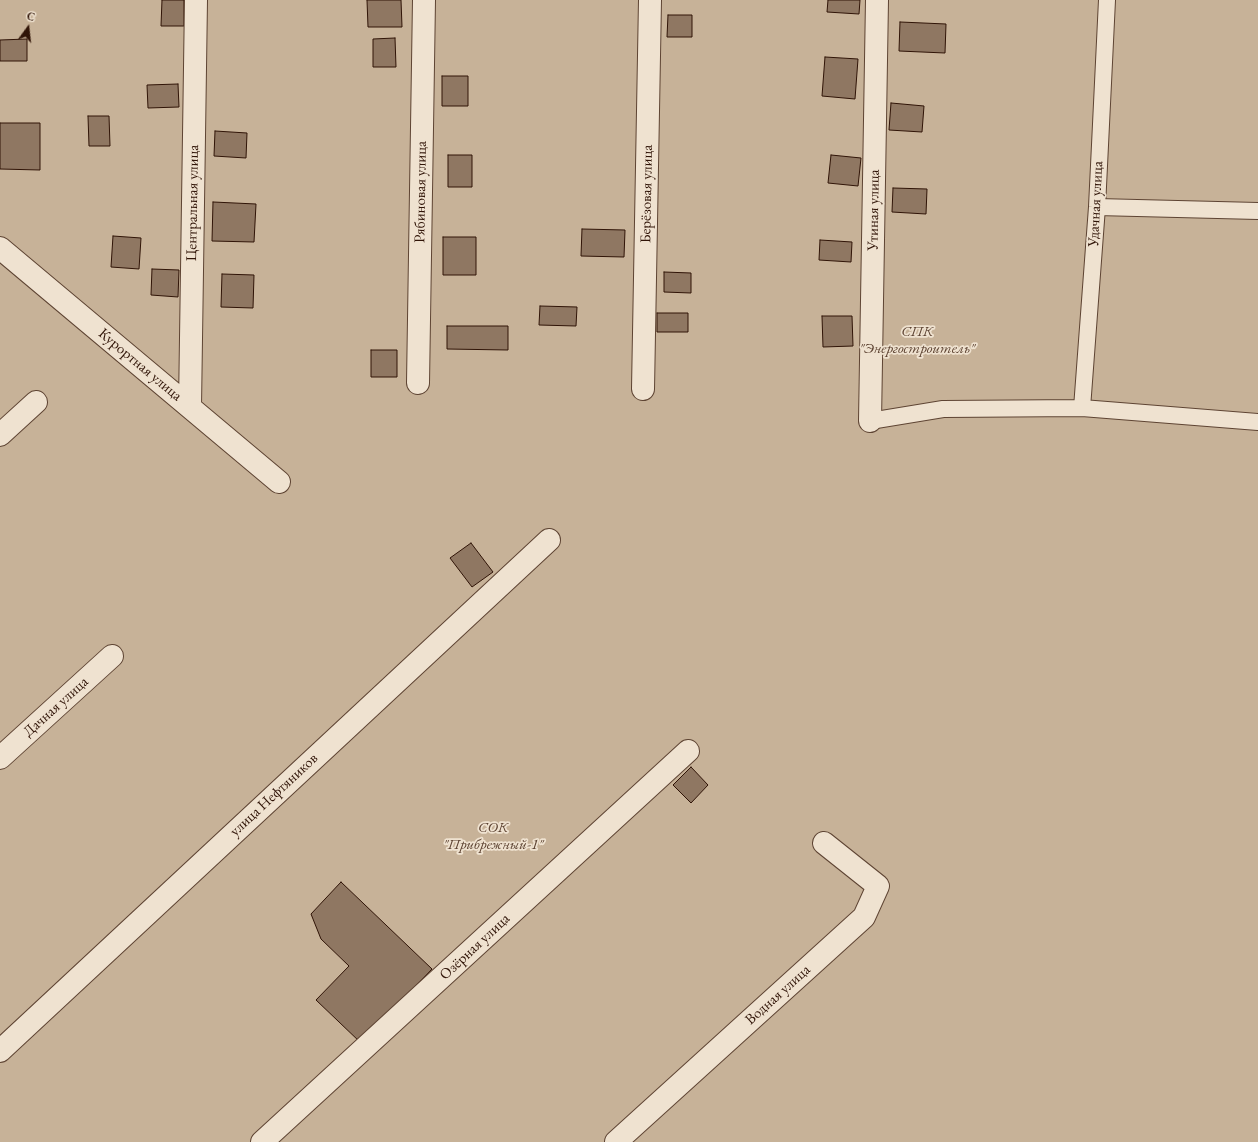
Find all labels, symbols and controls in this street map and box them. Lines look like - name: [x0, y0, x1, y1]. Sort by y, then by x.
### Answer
- north arrow: [8, 8, 48, 48]
- text: С: [26, 9, 37, 24]
- street label: Рябиновая улица: [411, 141, 431, 243]
- street label: Центральная улица: [183, 145, 203, 261]
- street label: Берёзовая улица: [637, 145, 657, 243]
- street label: Удачная улица: [1085, 161, 1107, 247]
- street label: Утиная улица: [864, 169, 884, 251]
- park label: СПК "Энергостроитель": [859, 323, 975, 358]
- street label: Курортная улица: [95, 325, 185, 405]
- street label: Дачная улица: [20, 673, 92, 741]
- street label: улица Нефтяников: [226, 750, 322, 840]
- park label: СОК "Прибрежный-1": [443, 819, 543, 854]
- street label: Озёрная улица: [436, 910, 514, 984]
- street label: Водная улица: [742, 961, 814, 1029]

